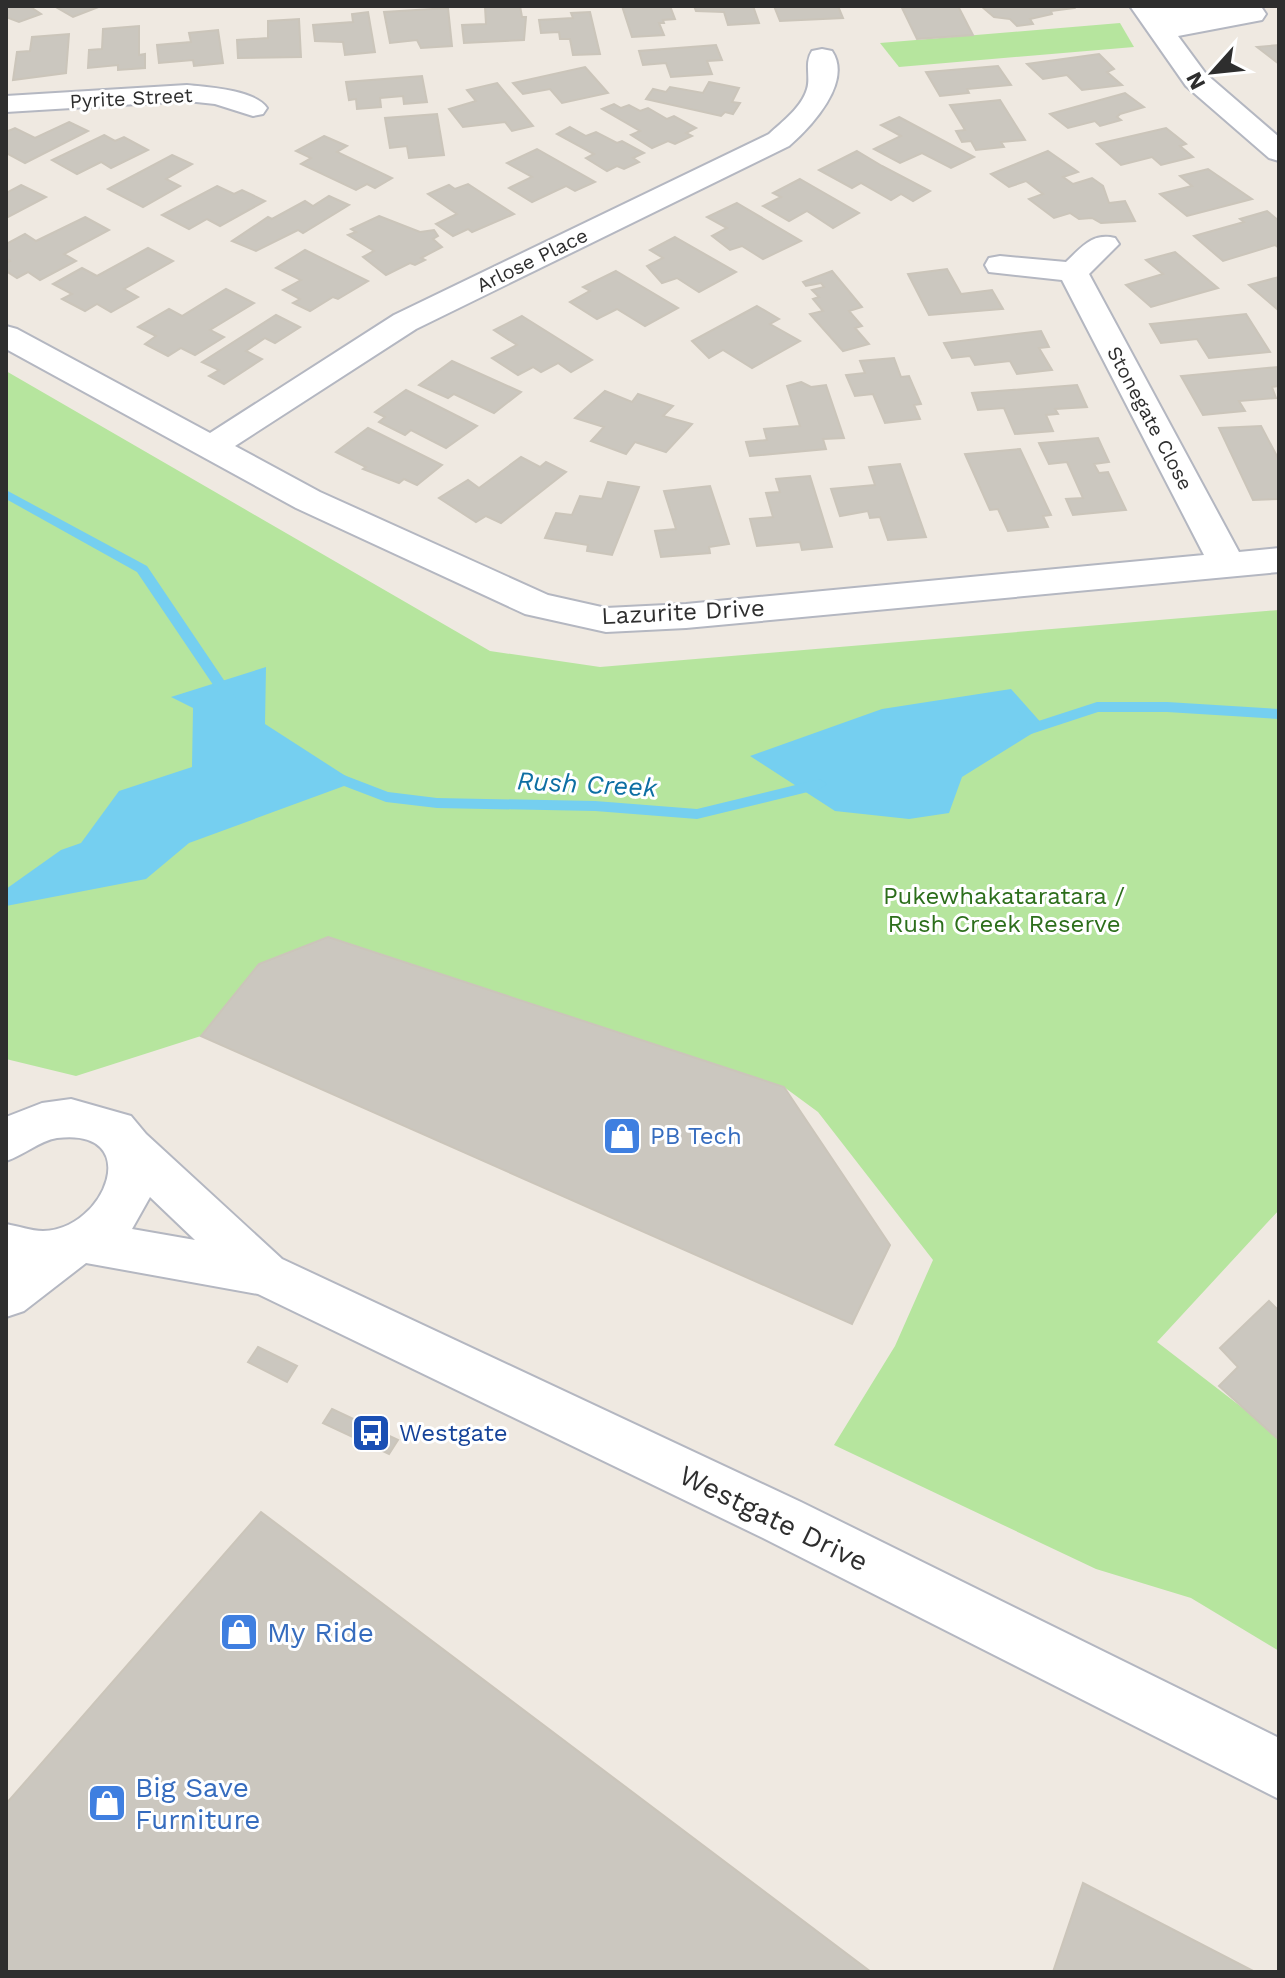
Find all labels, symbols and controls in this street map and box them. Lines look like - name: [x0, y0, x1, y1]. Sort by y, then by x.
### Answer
- north arrow: [1173, 32, 1253, 112]
- text: N: [1181, 68, 1210, 94]
- street label: Pyrite Street: [69, 83, 194, 113]
- street label: Arlose Place: [472, 223, 592, 297]
- street label: Stonegate Close: [1102, 342, 1198, 494]
- street label: Lazurite Drive: [601, 594, 765, 630]
- water label: Rush Creek: [516, 765, 659, 803]
- park label: Pukewhakataratara / Rush Creek Reserve: [883, 882, 1125, 938]
- shop icon: PB Tech: [601, 1115, 643, 1157]
- place label: PB Tech: [650, 1122, 742, 1150]
- bus stop icon: Westgate: [350, 1412, 392, 1454]
- place label: Westgate: [399, 1419, 508, 1447]
- street label: Westgate Drive: [674, 1458, 874, 1578]
- shop icon: My Ride: [218, 1611, 260, 1653]
- place label: My Ride: [267, 1616, 374, 1649]
- place label: Big Save Furniture: [135, 1771, 261, 1836]
- shop icon: Big Save Furniture: [86, 1782, 128, 1824]

